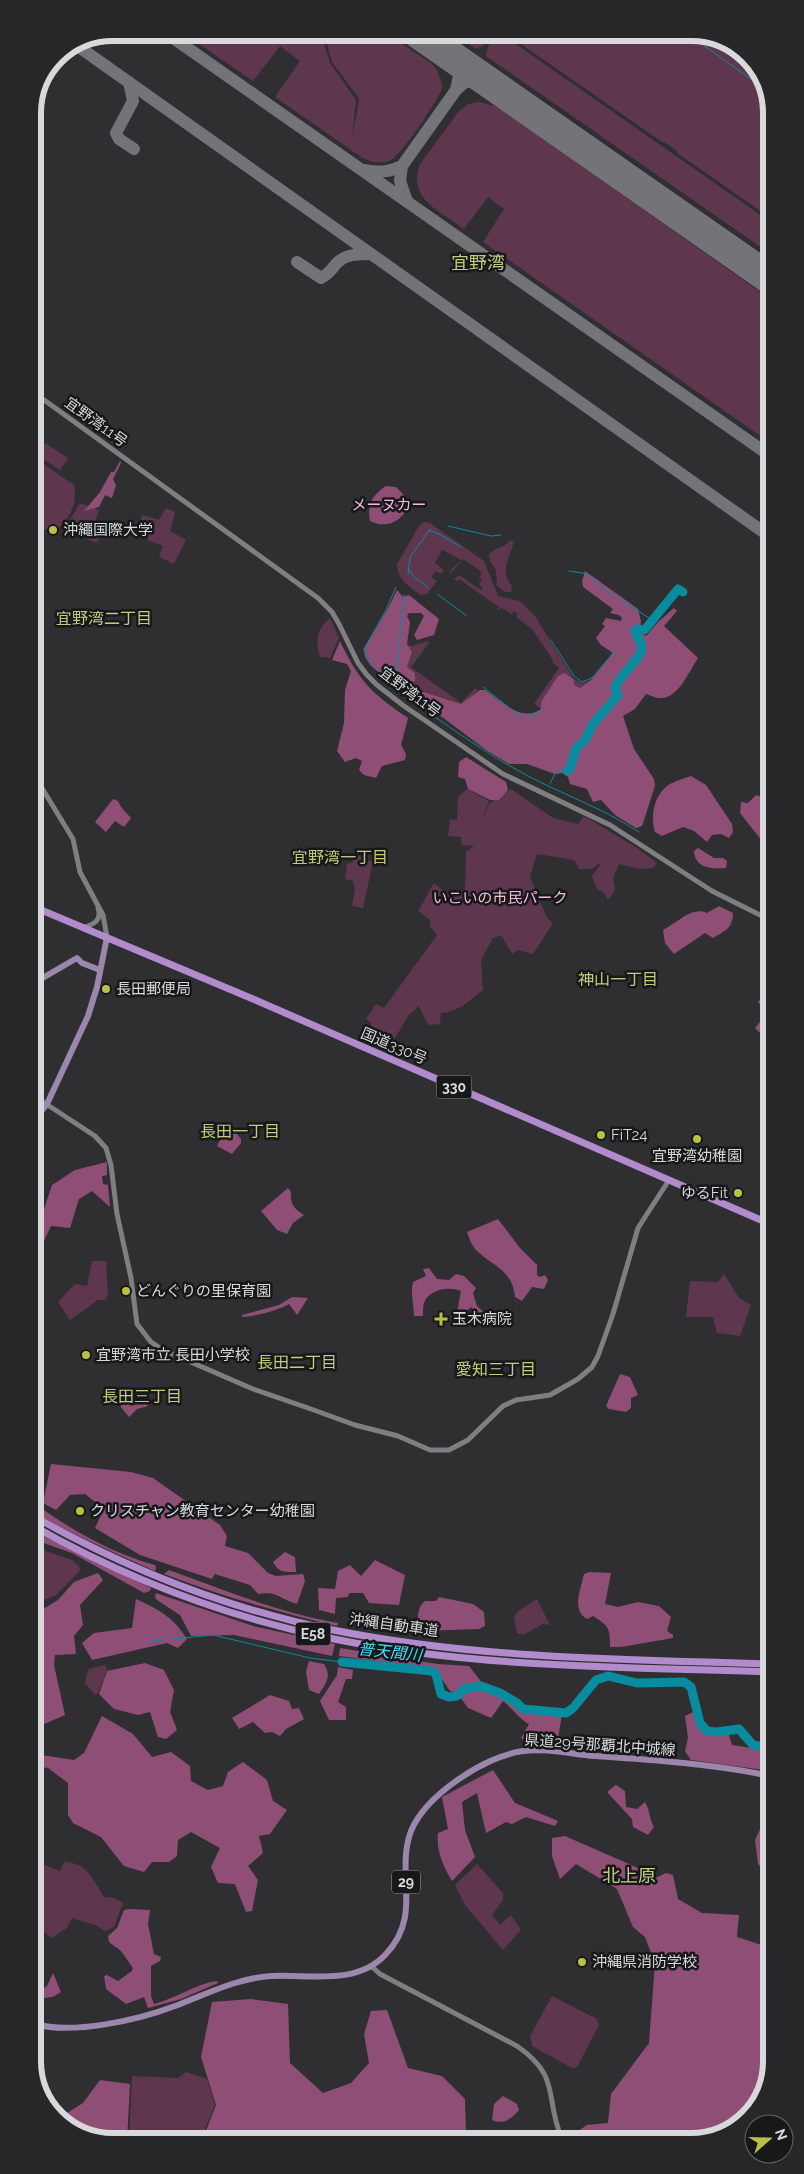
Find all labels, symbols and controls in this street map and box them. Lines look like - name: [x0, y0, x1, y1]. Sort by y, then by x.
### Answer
- district label: 宜野湾: [451, 252, 505, 273]
- street label: 宜野湾11号: [61, 393, 131, 451]
- park label: メーヌカー: [351, 496, 427, 514]
- place label: 沖繩国際大学: [63, 521, 153, 539]
- marker: 沖繩国際大学: [47, 524, 59, 536]
- district label: 宜野湾二丁目: [56, 609, 152, 628]
- street label: 宜野湾11号: [375, 663, 445, 721]
- district label: 宜野湾一丁目: [292, 848, 388, 867]
- park label: いこいの市民パーク: [432, 889, 568, 907]
- district label: 神山一丁目: [578, 970, 658, 989]
- place label: 長田郵便局: [116, 980, 191, 998]
- marker: 長田郵便局: [100, 983, 112, 995]
- street label: 国道330号: [358, 1024, 430, 1068]
- road number: 330: [436, 1076, 472, 1098]
- district label: 長田一丁目: [200, 1122, 280, 1141]
- place label: FiT24: [611, 1126, 647, 1144]
- marker: FiT24: [595, 1129, 607, 1141]
- marker: 宜野湾幼稚園: [691, 1133, 703, 1145]
- place label: 宜野湾幼稚園: [652, 1147, 742, 1165]
- place label: ゆるFit: [681, 1184, 728, 1202]
- marker: ゆるFit: [732, 1187, 744, 1199]
- place label: どんぐりの里保育園: [136, 1282, 271, 1300]
- marker: どんぐりの里保育園: [120, 1285, 132, 1297]
- place label: 玉木病院: [452, 1310, 512, 1328]
- marker: 玉木病院: [434, 1312, 448, 1326]
- place label: 宜野湾市立 長田小学校: [96, 1346, 250, 1364]
- marker: 宜野湾市立 長田小学校: [80, 1349, 92, 1361]
- district label: 長田二丁目: [257, 1353, 337, 1372]
- district label: 愛知三丁目: [456, 1360, 536, 1379]
- district label: 長田三丁目: [102, 1387, 182, 1406]
- place label: クリスチャン教育センター幼稚園: [90, 1502, 315, 1520]
- marker: クリスチャン教育センター幼稚園: [74, 1505, 86, 1517]
- street label: 沖縄自動車道: [348, 1610, 440, 1640]
- road number: E58: [296, 1622, 330, 1646]
- water label: 普天間川: [357, 1639, 425, 1665]
- street label: 県道29号那覇北中城線: [524, 1731, 676, 1759]
- district label: 北上原: [602, 1865, 656, 1886]
- road number: 29: [392, 1870, 420, 1894]
- place label: 沖縄県消防学校: [592, 1953, 697, 1971]
- marker: 沖縄県消防学校: [576, 1956, 588, 1968]
- north arrow: [744, 2114, 794, 2164]
- text: N: [772, 2127, 791, 2142]

